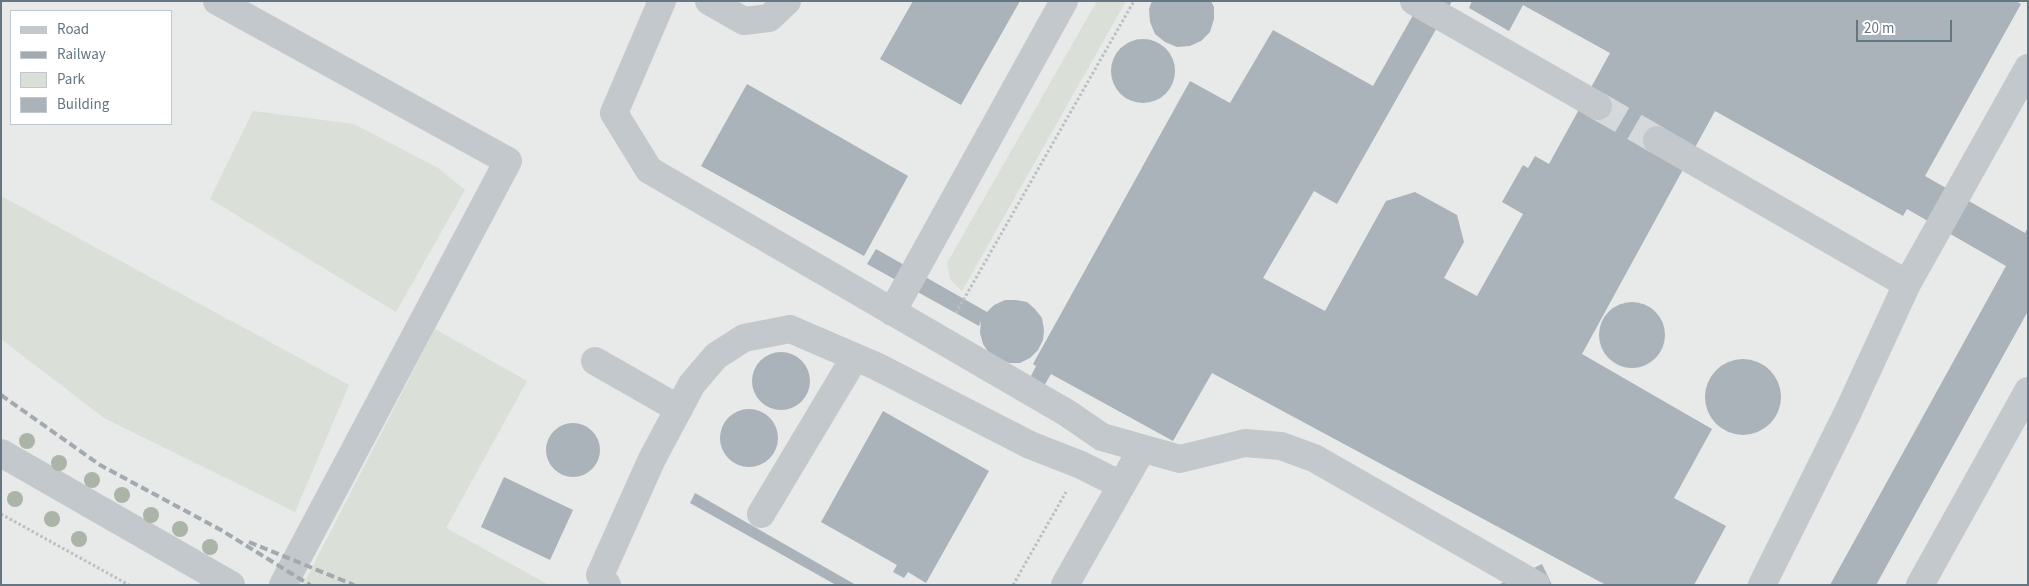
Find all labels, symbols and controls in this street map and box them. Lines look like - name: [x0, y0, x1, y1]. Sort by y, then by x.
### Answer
- legend: [10, 10, 172, 125]
- scale bar: [1859, 10, 1955, 42]
- text: 20 m: [1864, 18, 1894, 39]
- text: Road: [57, 19, 89, 40]
- text: Railway: [57, 44, 106, 65]
- text: Park: [57, 69, 85, 90]
- text: Building: [57, 94, 109, 115]

